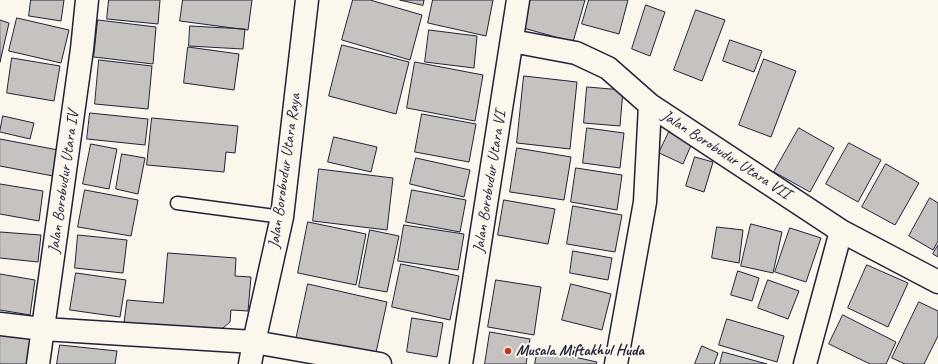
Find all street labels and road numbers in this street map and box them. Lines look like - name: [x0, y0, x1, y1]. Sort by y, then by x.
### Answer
- street label: Jalan Borobudur Utara Raya: [265, 93, 305, 249]
- street label: Jalan Borobudur Utara VII: [658, 106, 794, 204]
- street label: Jalan Borobudur Utara IV: [45, 110, 83, 254]
- street label: Jalan Borobudur Utara VI: [469, 110, 511, 254]

